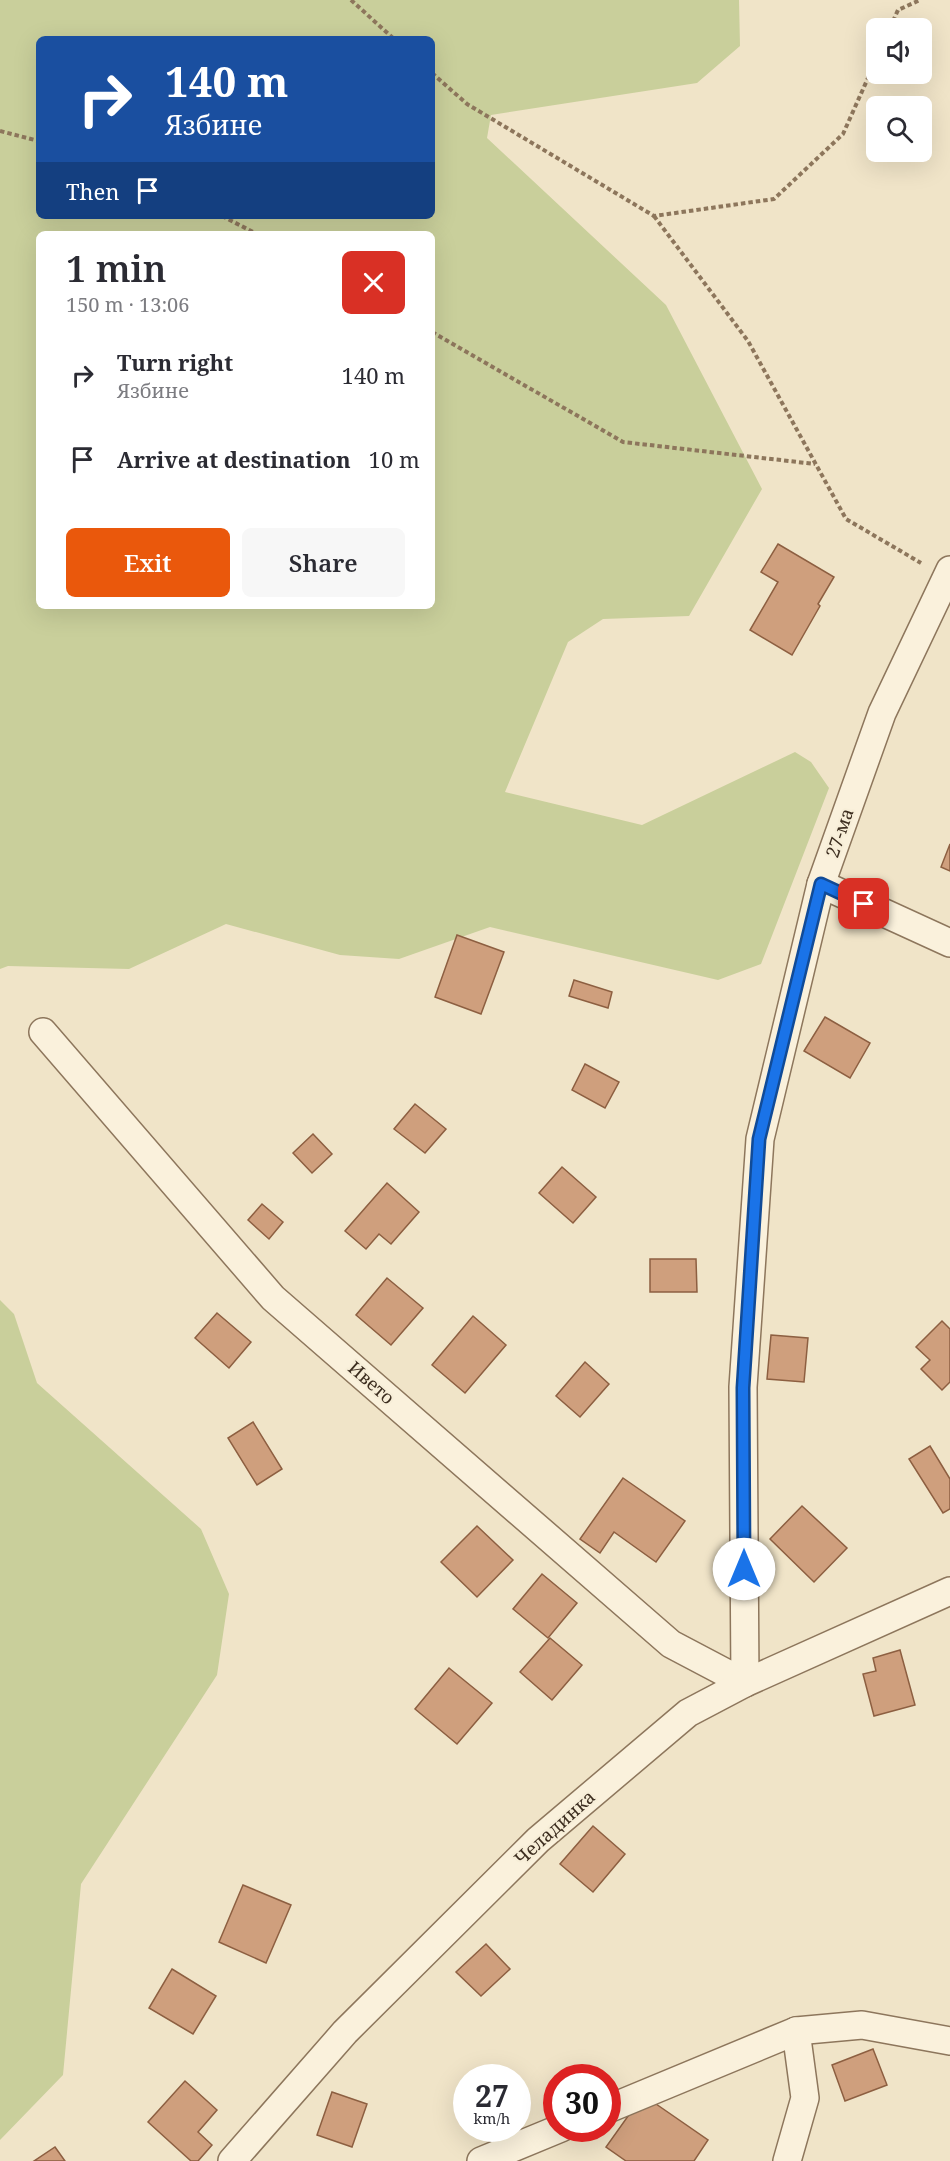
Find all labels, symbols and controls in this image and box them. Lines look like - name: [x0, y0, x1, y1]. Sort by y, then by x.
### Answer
- map controls: [866, 18, 932, 162]
- button: sound: [866, 18, 932, 84]
- text: 140 m: [165, 52, 289, 109]
- icon: right: [66, 60, 144, 138]
- button: search: [866, 96, 932, 162]
- text: Язбине: [165, 106, 262, 143]
- icon: arrive: [131, 174, 164, 207]
- text: Then: [66, 176, 119, 206]
- text: 1 min: [66, 244, 167, 293]
- button: close: [342, 251, 405, 314]
- text: 150 m · 13:06: [66, 291, 189, 318]
- text: Turn right: [117, 347, 233, 377]
- icon: right: [66, 359, 99, 392]
- text: 140 m: [342, 360, 405, 390]
- text: Язбине: [117, 377, 189, 404]
- icon: arrive: [66, 443, 99, 476]
- text: Arrive at destination: [117, 444, 351, 474]
- text: 10 m: [369, 444, 420, 474]
- button: Exit: [66, 528, 230, 597]
- button: Share: [242, 528, 405, 597]
- street label: 27-ма: [819, 805, 859, 861]
- pin: [838, 878, 889, 929]
- icon: arrive: [847, 887, 880, 920]
- street label: Ивето: [343, 1355, 400, 1409]
- position arrow: [712, 1537, 776, 1601]
- street label: Челадинка: [509, 1785, 600, 1870]
- speed limit sign: 30: [543, 2064, 621, 2142]
- text: 27: [475, 2075, 509, 2116]
- text: km/h: [474, 2108, 510, 2128]

